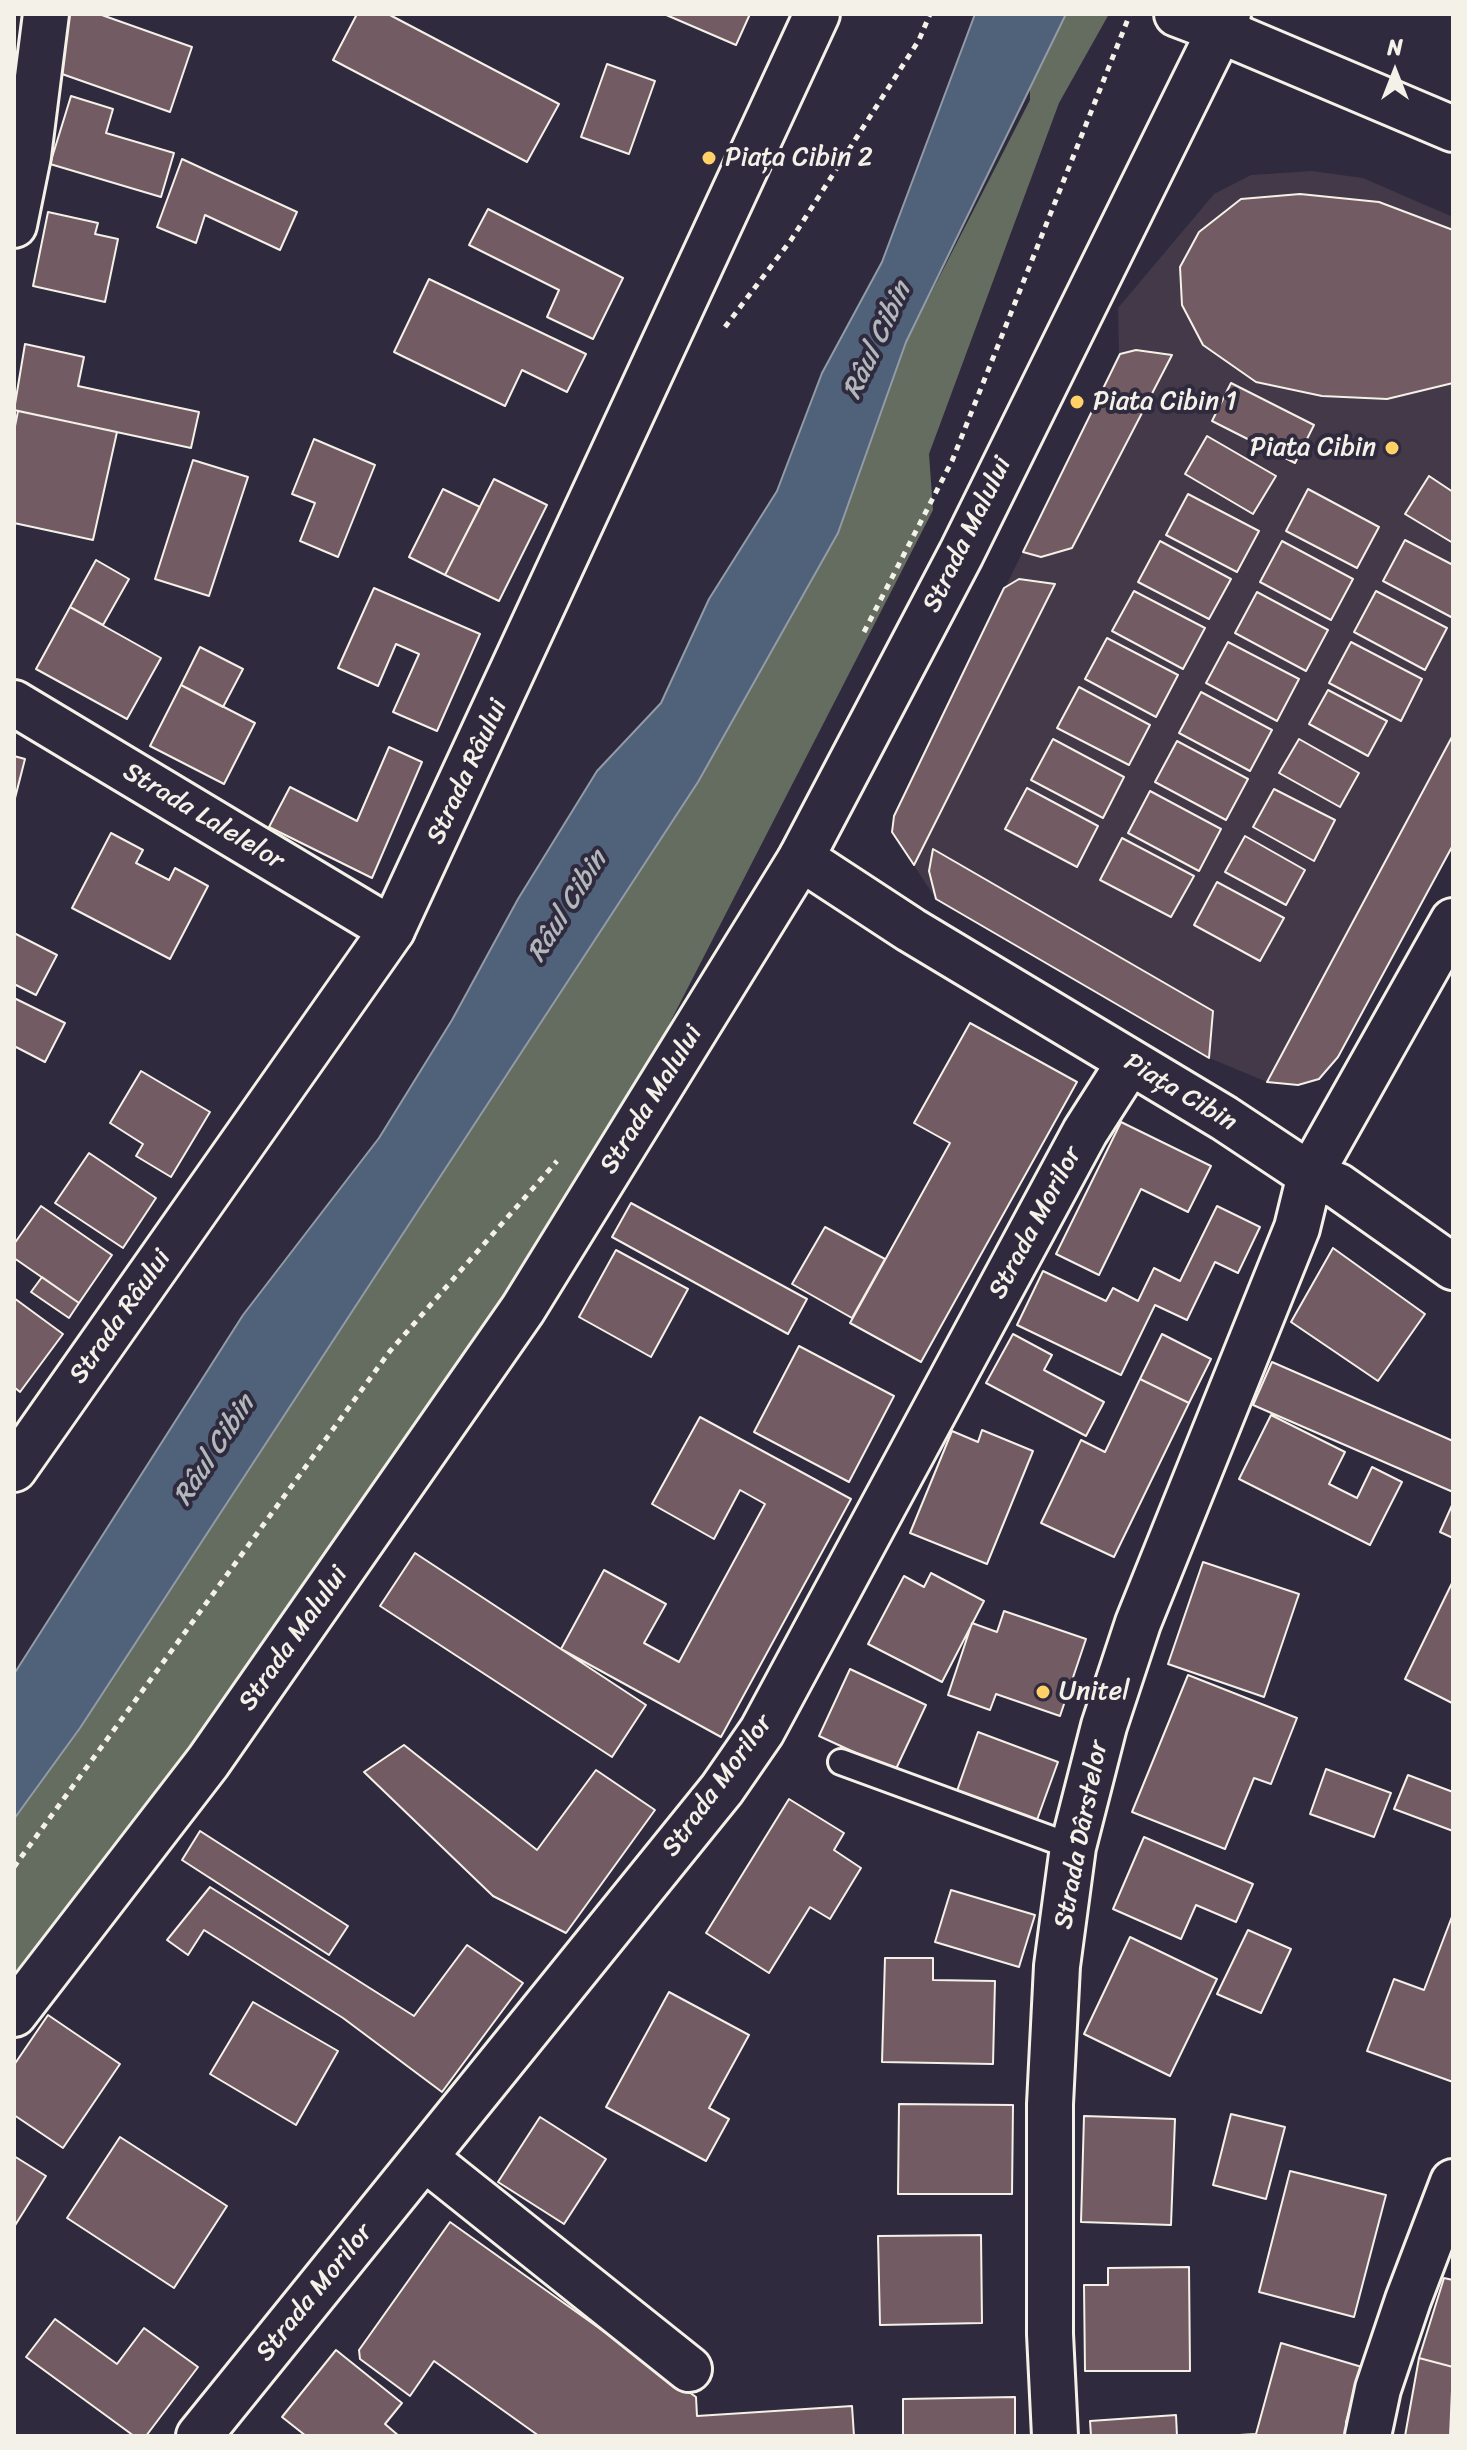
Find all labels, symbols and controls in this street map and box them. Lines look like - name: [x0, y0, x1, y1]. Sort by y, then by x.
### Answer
- text: N: [1387, 28, 1403, 67]
- north arrow: [1355, 32, 1435, 112]
- place label: Piața Cibin 2: [725, 142, 873, 174]
- marker: Piața Cibin 2: [700, 149, 718, 167]
- water label: Râul Cibin: [836, 277, 920, 405]
- place label: Piata Cibin 1: [1093, 386, 1237, 418]
- marker: Piata Cibin 1: [1068, 393, 1086, 411]
- place label: Piata Cibin: [1250, 432, 1376, 464]
- marker: Piata Cibin: [1383, 439, 1401, 457]
- street label: Strada Malului: [917, 452, 1019, 618]
- street label: Strada Râului: [421, 695, 515, 849]
- street label: Strada Lalelelor: [117, 757, 289, 877]
- water label: Râul Cibin: [521, 845, 615, 969]
- street label: Strada Malului: [594, 1020, 710, 1180]
- street label: Piața Cibin: [1118, 1047, 1242, 1139]
- street label: Strada Morilor: [983, 1141, 1089, 1305]
- street label: Strada Râului: [63, 1244, 179, 1390]
- water label: Râul Cibin: [167, 1390, 263, 1512]
- street label: Strada Malului: [233, 1561, 355, 1717]
- place label: Unitel: [1059, 1676, 1130, 1708]
- marker: Unitel: [1034, 1683, 1052, 1701]
- street label: Strada Morilor: [656, 1709, 780, 1863]
- street label: Strada Dârstelor: [1048, 1738, 1116, 1932]
- street label: Strada Morilor: [250, 2218, 380, 2368]

